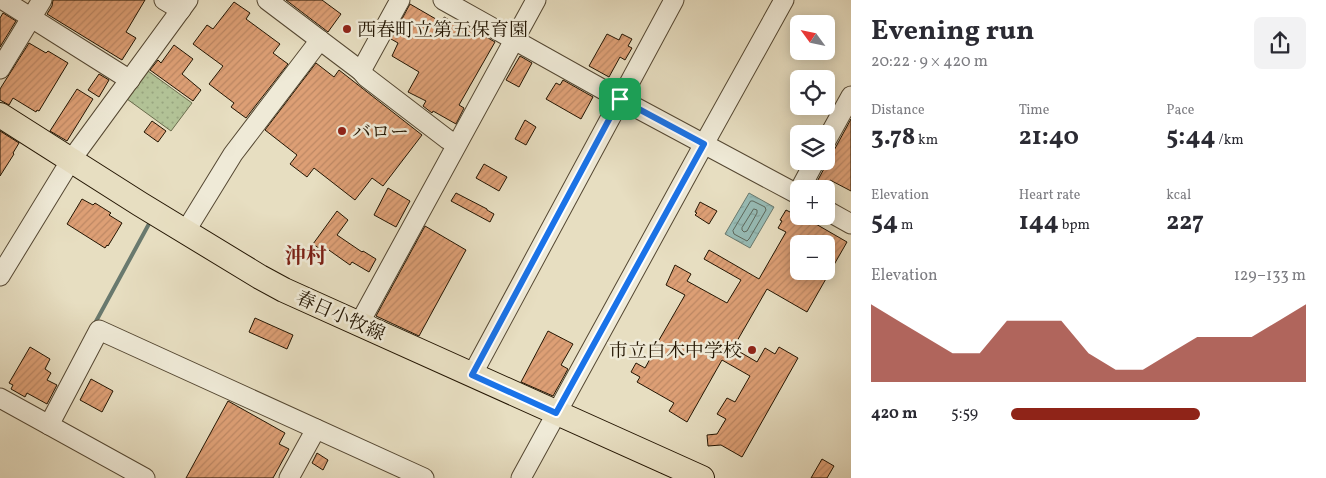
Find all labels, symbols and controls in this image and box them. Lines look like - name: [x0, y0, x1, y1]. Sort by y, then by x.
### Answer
- text: Evening run: [871, 12, 1035, 51]
- north arrow: [790, 15, 835, 60]
- map controls: [790, 15, 835, 280]
- button: share: [1254, 17, 1306, 69]
- place label: 西春町立第五保育園: [357, 18, 528, 44]
- marker: 西春町立第五保育園: [341, 23, 353, 35]
- text: 20:22 · 9 × 420 m: [871, 51, 988, 73]
- button: locate: [790, 70, 835, 115]
- pin: [599, 78, 641, 120]
- icon: arrive: [606, 85, 634, 113]
- text: Distance: [871, 101, 925, 120]
- text: Time: [1019, 101, 1049, 120]
- text: Pace: [1166, 101, 1194, 120]
- place label: バロー: [352, 120, 409, 146]
- text: 3.78: [871, 120, 915, 155]
- text: 21:40: [1019, 120, 1079, 155]
- text: 5:44: [1166, 120, 1216, 155]
- marker: バロー: [336, 125, 348, 137]
- button: layers: [790, 125, 835, 170]
- text: km: [915, 131, 938, 150]
- text: /km: [1216, 131, 1244, 150]
- button: +: [790, 180, 835, 225]
- text: Elevation: [871, 186, 929, 205]
- text: Heart rate: [1019, 186, 1080, 205]
- text: kcal: [1166, 186, 1191, 205]
- text: 54: [871, 205, 898, 240]
- text: 144: [1019, 205, 1059, 240]
- text: 227: [1166, 205, 1204, 240]
- text: m: [898, 216, 913, 235]
- text: bpm: [1059, 216, 1090, 235]
- button: −: [790, 235, 835, 280]
- district label: 沖村: [285, 243, 327, 272]
- text: Elevation: [871, 265, 938, 287]
- text: 129–133 m: [1234, 265, 1306, 287]
- street label: 春日小牧線: [291, 286, 389, 348]
- place label: 市立白木中学校: [609, 339, 742, 365]
- marker: 市立白木中学校: [746, 344, 758, 356]
- text: 420 m: [871, 403, 917, 425]
- text: 5:59: [951, 403, 978, 425]

